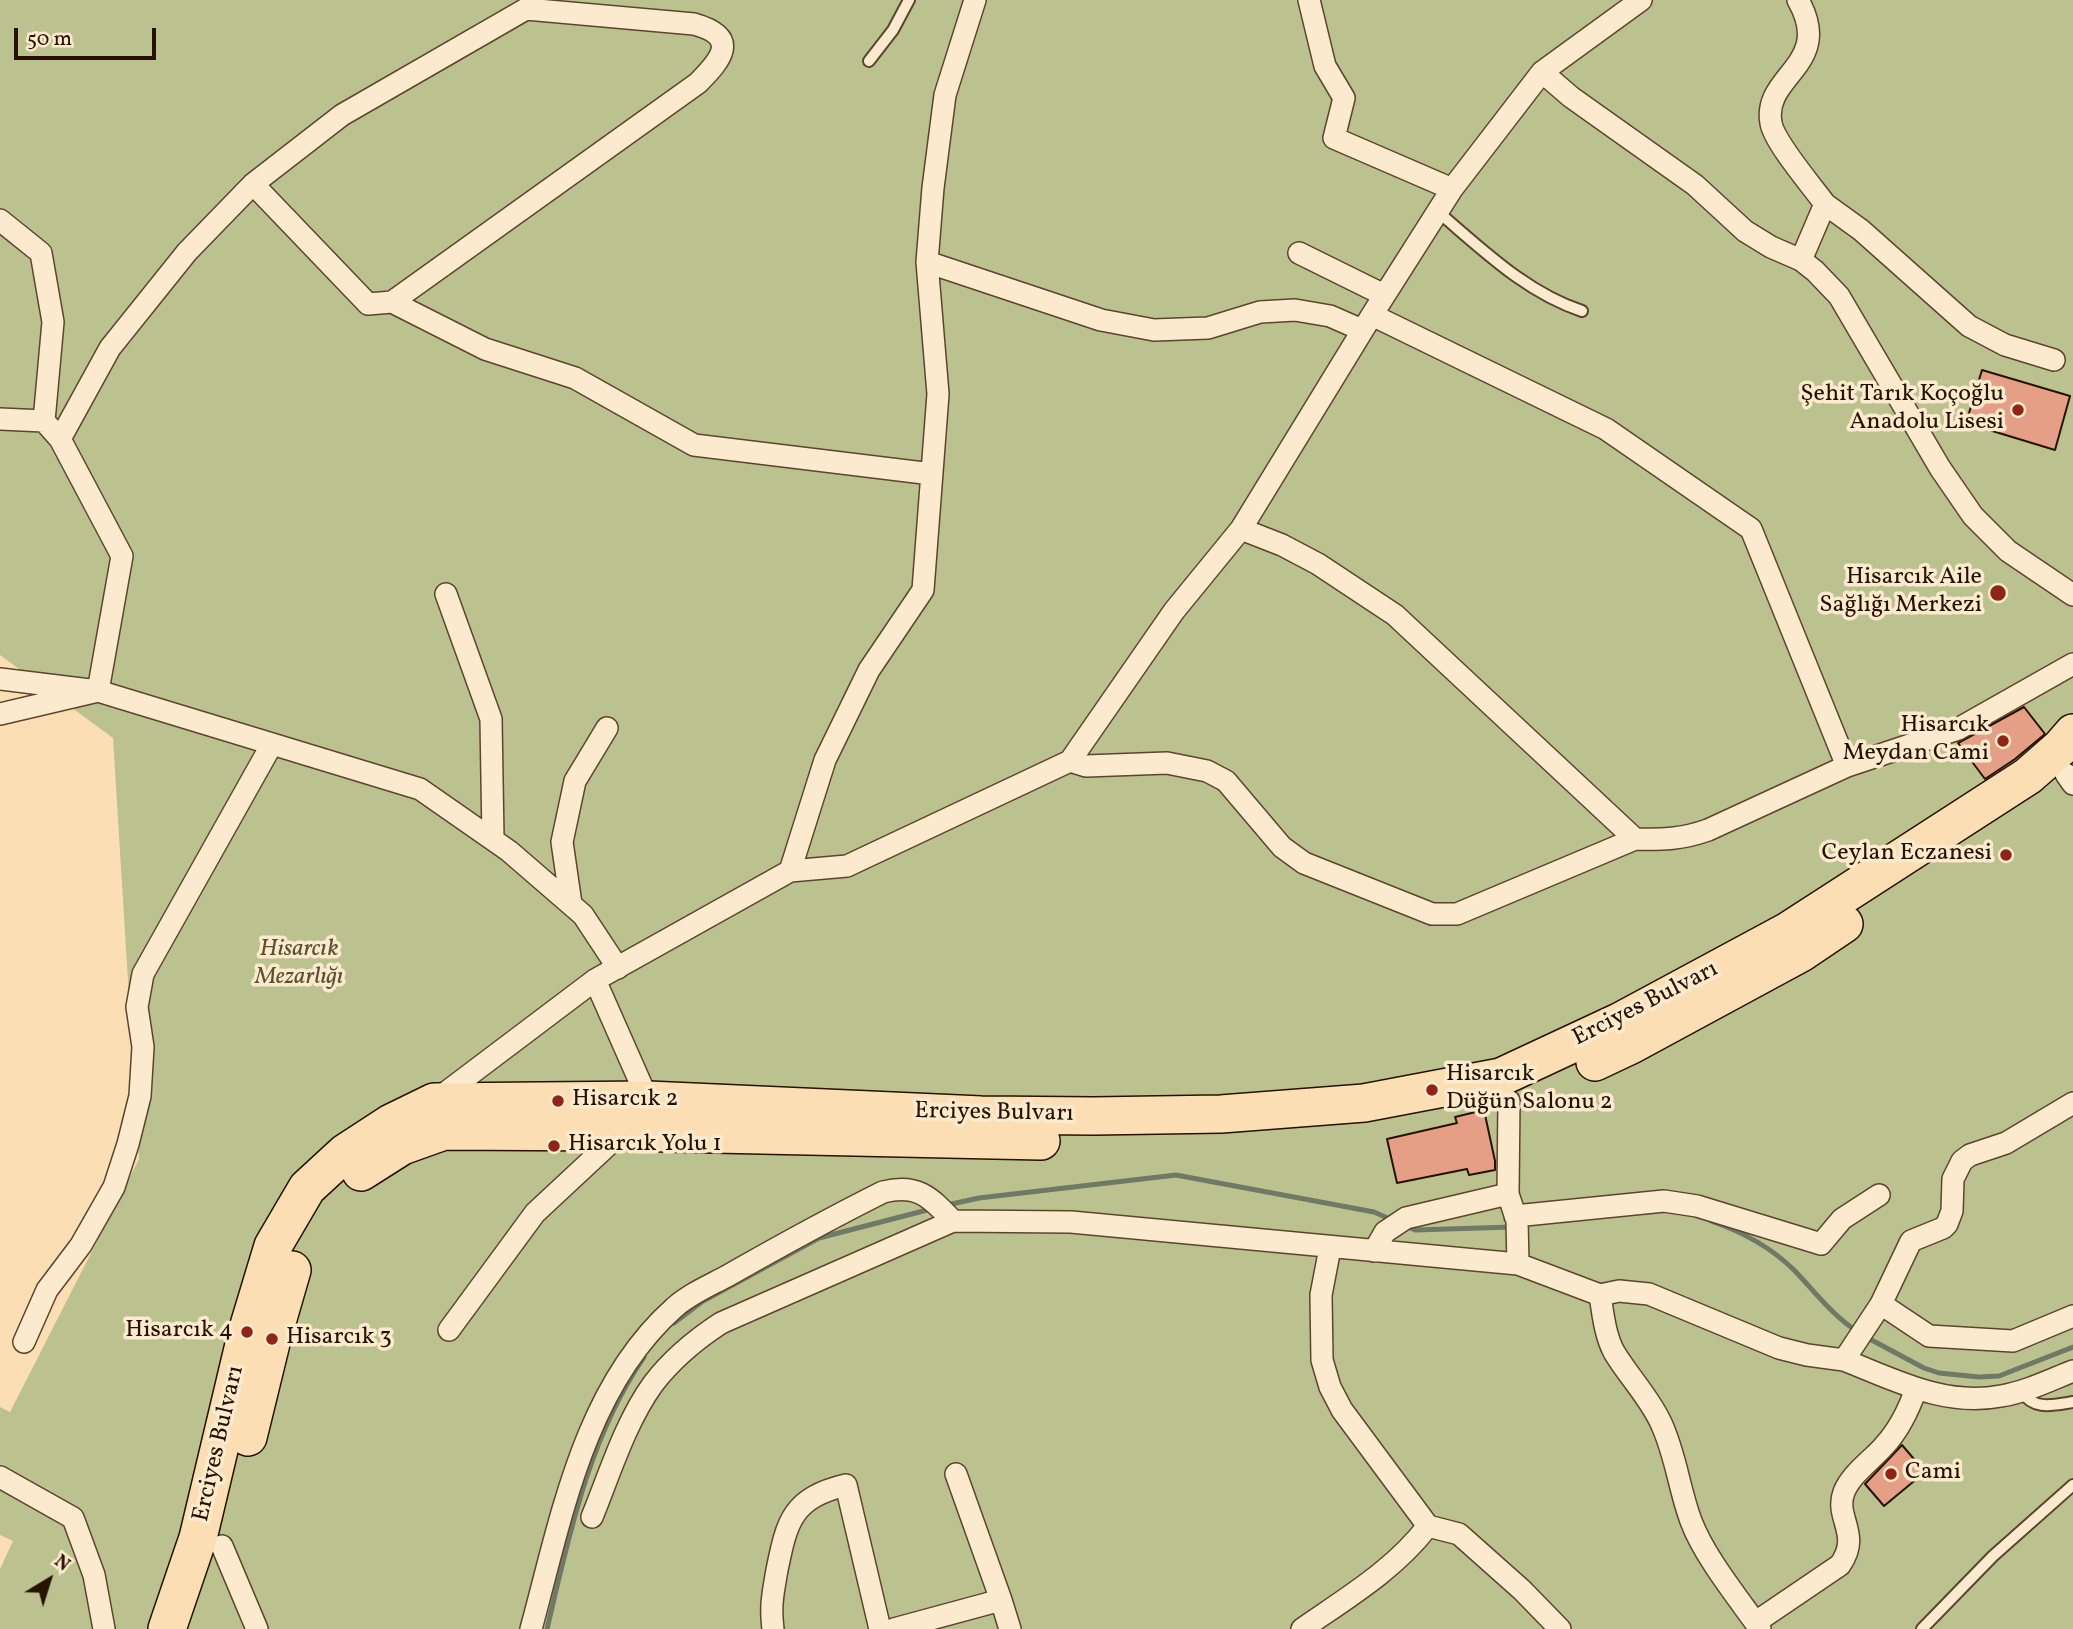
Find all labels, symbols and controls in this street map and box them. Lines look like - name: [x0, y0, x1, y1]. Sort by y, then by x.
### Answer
- scale bar: [18, 14, 159, 58]
- text: 50 m: [27, 25, 72, 54]
- place label: Şehit Tarık Koçoğlu Anadolu Lisesi: [1800, 382, 2004, 438]
- marker: Şehit Tarık Koçoğlu Anadolu Lisesi: [2010, 402, 2026, 418]
- place label: Hisarcık Aile Sağlığı Merkezi: [1819, 565, 1982, 621]
- marker: Hisarcık Aile Sağlığı Merkezi: [1988, 583, 2008, 603]
- place label: Hisarcık Meydan Cami: [1843, 713, 1989, 769]
- marker: Hisarcık Meydan Cami: [1995, 733, 2011, 749]
- place label: Ceylan Eczanesi: [1822, 841, 1992, 869]
- marker: Ceylan Eczanesi: [1998, 847, 2014, 863]
- park label: Hisarcık Mezarlığı: [255, 937, 343, 993]
- street label: Erciyes Bulvarı: [1569, 956, 1723, 1054]
- place label: Hisarcık Düğün Salonu 2: [1446, 1062, 1613, 1118]
- marker: Hisarcık Düğün Salonu 2: [1424, 1082, 1440, 1098]
- place label: Hisarcık 2: [572, 1087, 678, 1115]
- marker: Hisarcık 2: [550, 1093, 566, 1109]
- street label: Erciyes Bulvarı: [914, 1098, 1074, 1130]
- place label: Hisarcık Yolu 1: [568, 1132, 722, 1160]
- marker: Hisarcık Yolu 1: [546, 1138, 562, 1154]
- place label: Hisarcık 4: [125, 1318, 233, 1346]
- marker: Hisarcık 4: [239, 1324, 255, 1340]
- place label: Hisarcık 3: [286, 1325, 392, 1353]
- marker: Hisarcık 3: [264, 1331, 280, 1347]
- street label: Erciyes Bulvarı: [188, 1363, 252, 1525]
- place label: Cami: [1905, 1460, 1961, 1488]
- marker: Cami: [1883, 1466, 1899, 1482]
- north arrow: [14, 1545, 84, 1615]
- text: N: [48, 1549, 75, 1578]

